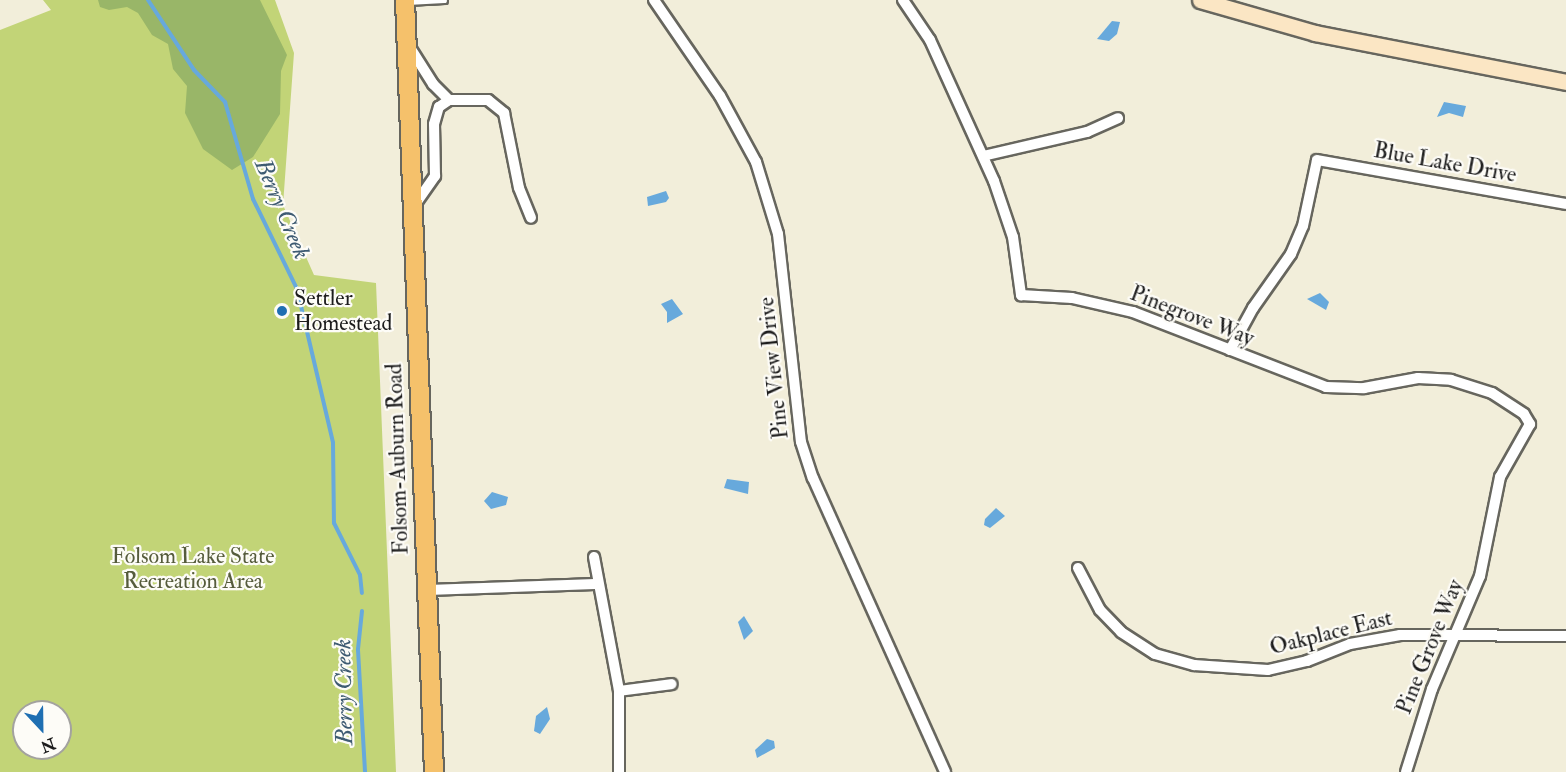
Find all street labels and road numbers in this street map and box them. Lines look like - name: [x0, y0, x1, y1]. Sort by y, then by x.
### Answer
- street label: Blue Lake Drive: [1372, 137, 1518, 189]
- street label: Pinegrove Way: [1126, 280, 1258, 352]
- street label: Pine View Drive: [753, 296, 795, 440]
- street label: Folsom-Auburn Road: [381, 363, 415, 555]
- street label: Pine Grove Way: [1391, 576, 1469, 718]
- street label: Oakplace East: [1267, 605, 1395, 661]

